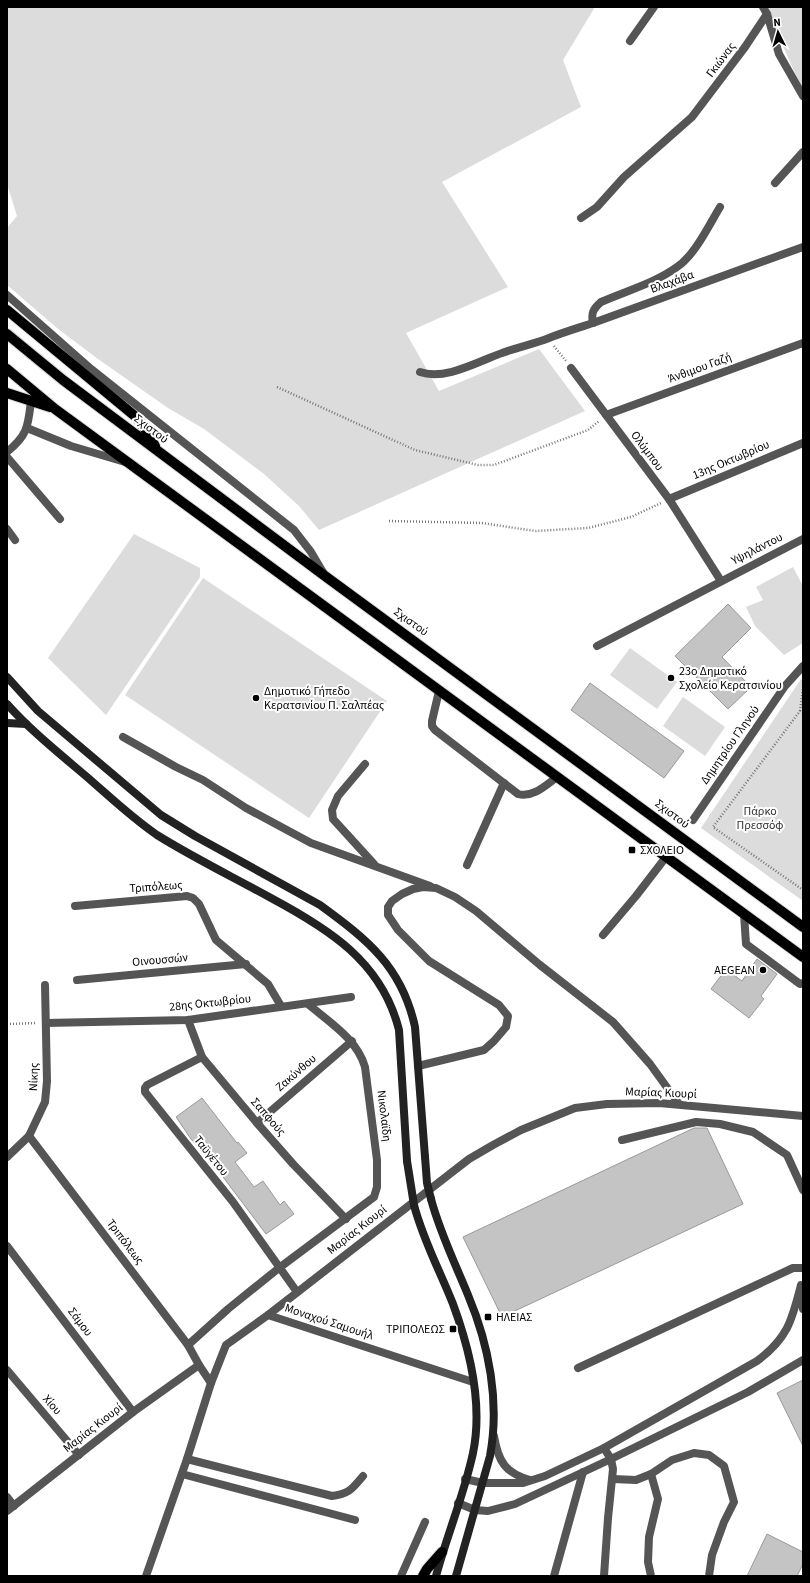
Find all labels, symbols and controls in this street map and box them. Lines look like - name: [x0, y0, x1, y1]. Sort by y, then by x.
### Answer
- north arrow: [758, 12, 798, 52]
- text: N: [773, 15, 781, 30]
- street label: Γκιώνας: [702, 39, 740, 81]
- street label: Βλαχάβα: [648, 266, 696, 298]
- street label: Άνθιμου Γαζή: [666, 349, 734, 387]
- street label: Σχιστού: [130, 410, 172, 448]
- street label: Ολύμπου: [626, 428, 668, 474]
- street label: 13ης Οκτωβρίου: [690, 436, 772, 484]
- street label: Υψηλάντου: [727, 529, 786, 570]
- street label: Σχιστού: [390, 604, 432, 640]
- place label: 23o Δημοτικό Σχολείο Κερατσινίου: [679, 663, 782, 694]
- marker: 23o Δημοτικό Σχολείο Κερατσινίου: [666, 673, 676, 683]
- place label: Δημοτικό Γήπεδο Κερατσινίου Π. Σαλπέας: [264, 683, 384, 714]
- marker: Δημοτικό Γήπεδο Κερατσινίου Π. Σαλπέας: [251, 693, 261, 703]
- street label: Δημητρίου Γληνού: [696, 702, 764, 788]
- street label: Σχιστού: [651, 795, 693, 833]
- park label: Πάρκο Πρεσσόφ: [737, 803, 783, 834]
- place label: ΣΧΟΛΕΙΟ: [640, 842, 684, 859]
- marker: ΣΧΟΛΕΙΟ: [627, 845, 637, 855]
- street label: Τριπόλεως: [129, 877, 183, 897]
- street label: Οινουσσών: [131, 949, 189, 971]
- place label: AEGEAN: [714, 962, 755, 979]
- marker: AEGEAN: [758, 965, 768, 975]
- street label: 28ης Οκτωβρίου: [168, 990, 252, 1016]
- street label: Ζακύνθου: [272, 1050, 320, 1096]
- street label: Νίκης: [25, 1062, 43, 1092]
- street label: Μαρίας Κιουρί: [625, 1083, 697, 1103]
- street label: Νικολαϊδη: [372, 1089, 396, 1143]
- street label: Σαπφούς: [247, 1094, 289, 1140]
- street label: Ταϋγέτου: [190, 1132, 232, 1180]
- street label: Μαρίας Κιουρί: [324, 1201, 390, 1259]
- street label: Τριπόλεως: [102, 1216, 148, 1268]
- street label: Μοναχού Σαμουήλ: [282, 1300, 376, 1344]
- street label: Σάμου: [64, 1304, 96, 1340]
- place label: ΗΛΕΙΑΣ: [496, 1309, 533, 1326]
- marker: ΗΛΕΙΑΣ: [483, 1312, 493, 1322]
- place label: ΤΡΙΠΟΛΕΩΣ: [386, 1321, 446, 1338]
- marker: ΤΡΙΠΟΛΕΩΣ: [448, 1324, 458, 1334]
- street label: Χίου: [38, 1391, 66, 1419]
- street label: Μαρίας Κιουρί: [60, 1399, 126, 1457]

